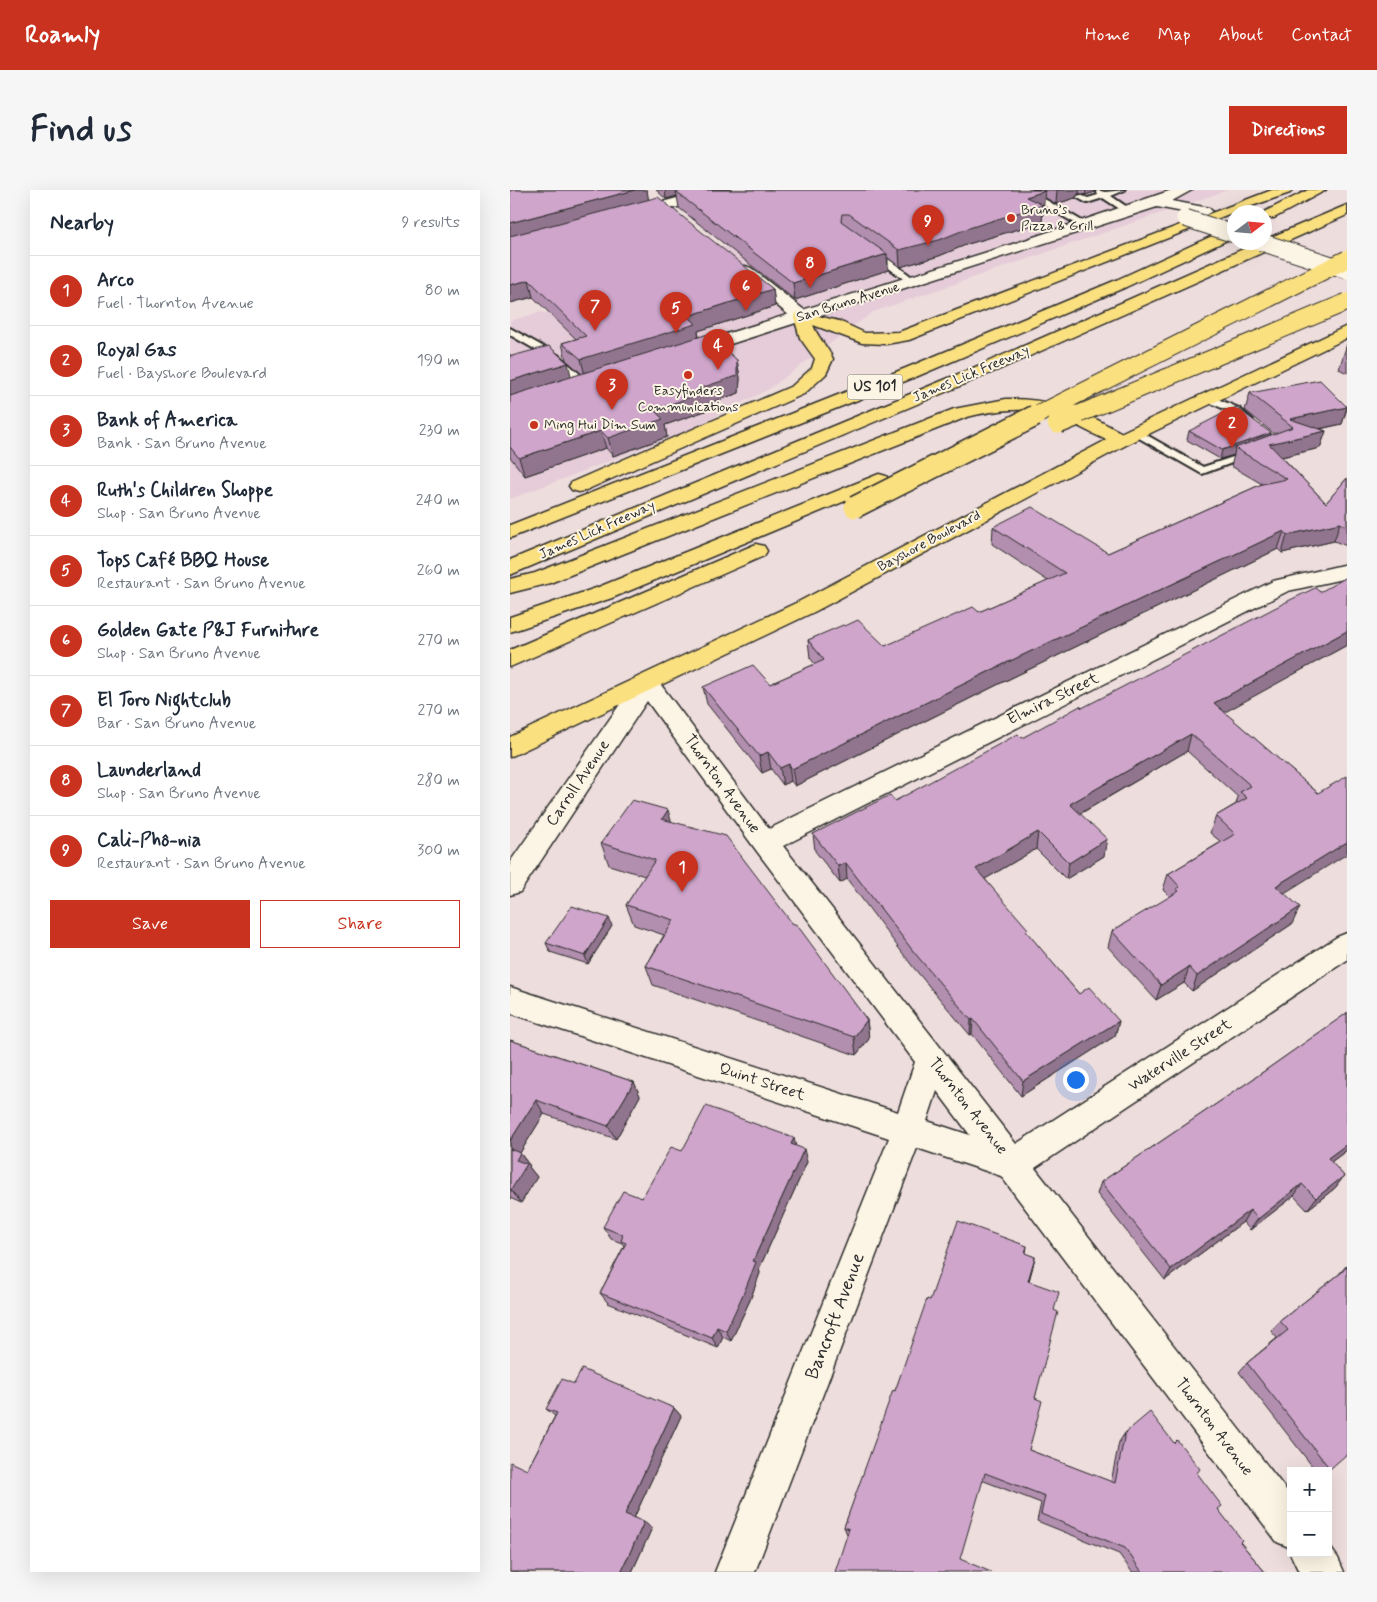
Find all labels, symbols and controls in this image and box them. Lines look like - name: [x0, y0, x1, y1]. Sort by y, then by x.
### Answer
- text: Roamly: [25, 20, 100, 51]
- text: Home: [1085, 23, 1130, 47]
- text: Map: [1158, 23, 1191, 47]
- text: About: [1219, 23, 1263, 47]
- text: Contact: [1291, 23, 1352, 47]
- button: Directions: [1229, 106, 1347, 154]
- text: Find us: [30, 107, 132, 153]
- place label: Bruno’s Pizza & Grill: [1021, 201, 1093, 235]
- pin: 9: [912, 205, 944, 246]
- north arrow: [1227, 205, 1272, 250]
- text: Nearby: [50, 209, 114, 237]
- text: 9 results: [402, 212, 460, 233]
- marker: Bruno’s Pizza & Grill: [1005, 212, 1017, 224]
- pin: 8: [794, 247, 826, 288]
- text: Arco: [97, 268, 134, 293]
- pin: 6: [730, 270, 762, 311]
- street label: San Bruno Avenue: [794, 278, 902, 326]
- text: 1: [62, 280, 70, 301]
- text: 80 m: [425, 280, 460, 301]
- pin: 7: [579, 290, 611, 331]
- pin: 5: [660, 292, 692, 333]
- text: Fuel · Thornton Avenue: [97, 293, 254, 314]
- pin: 4: [702, 329, 734, 370]
- text: Royal Gas: [97, 338, 177, 363]
- street label: James Lick Freeway: [910, 341, 1032, 407]
- text: 2: [62, 350, 70, 371]
- text: 190 m: [417, 350, 460, 371]
- text: Fuel · Bayshore Boulevard: [97, 363, 267, 384]
- pin: 3: [596, 369, 628, 410]
- marker: Easyfinders Communications: [682, 369, 694, 381]
- road number: US 101: [848, 374, 902, 400]
- place label: Easyfinders Communications: [637, 382, 739, 416]
- pin: 2: [1216, 407, 1248, 448]
- text: Bank of America: [97, 408, 237, 433]
- place label: Ming Hui Dim Sum: [544, 416, 656, 435]
- marker: Ming Hui Dim Sum: [528, 419, 540, 431]
- text: 3: [62, 420, 70, 441]
- text: 230 m: [419, 420, 460, 441]
- text: Bank · San Bruno Avenue: [97, 433, 267, 454]
- text: Ruth's Children Shoppe: [97, 478, 273, 503]
- text: 4: [61, 490, 71, 511]
- text: 240 m: [416, 490, 460, 511]
- street label: James Lick Freeway: [536, 496, 658, 564]
- text: Shop · San Bruno Avenue: [97, 503, 261, 524]
- street label: Bayshore Boulevard: [874, 506, 984, 576]
- text: Tops Café BBQ House: [97, 548, 269, 573]
- text: 5: [61, 560, 71, 581]
- text: 260 m: [417, 560, 460, 581]
- text: Restaurant · San Bruno Avenue: [97, 573, 306, 594]
- text: Golden Gate P&J Furniture: [97, 618, 319, 643]
- text: 6: [62, 630, 70, 651]
- text: 270 m: [417, 630, 460, 651]
- text: Shop · San Bruno Avenue: [97, 643, 261, 664]
- street label: Elmira Street: [1004, 668, 1103, 730]
- text: El Toro Nightclub: [97, 688, 231, 713]
- text: 7: [61, 700, 71, 721]
- text: 270 m: [417, 700, 460, 721]
- text: Bar · San Bruno Avenue: [97, 713, 256, 734]
- street label: Thornton Avenue: [679, 730, 765, 838]
- street label: Carroll Avenue: [541, 735, 615, 830]
- text: Launderland: [97, 758, 201, 783]
- text: 8: [61, 770, 71, 791]
- text: 280 m: [417, 770, 460, 791]
- text: Shop · San Bruno Avenue: [97, 783, 261, 804]
- text: Cali-Phô-nia: [97, 828, 201, 853]
- text: 9: [62, 840, 70, 861]
- text: 300 m: [417, 840, 460, 861]
- pin: 1: [666, 851, 698, 892]
- text: Restaurant · San Bruno Avenue: [97, 853, 306, 874]
- button: Save: [50, 900, 250, 948]
- button: Share: [260, 900, 460, 948]
- street label: Waterville Street: [1124, 1013, 1236, 1096]
- street label: Thornton Avenue: [924, 1053, 1012, 1159]
- street label: Quint Street: [716, 1058, 809, 1106]
- your location: [1063, 1067, 1089, 1093]
- street label: Bancroft Avenue: [799, 1249, 871, 1383]
- street label: Thornton Avenue: [1170, 1374, 1258, 1480]
- map controls: [1287, 1467, 1332, 1557]
- button: +: [1287, 1467, 1332, 1512]
- button: −: [1287, 1512, 1332, 1557]

